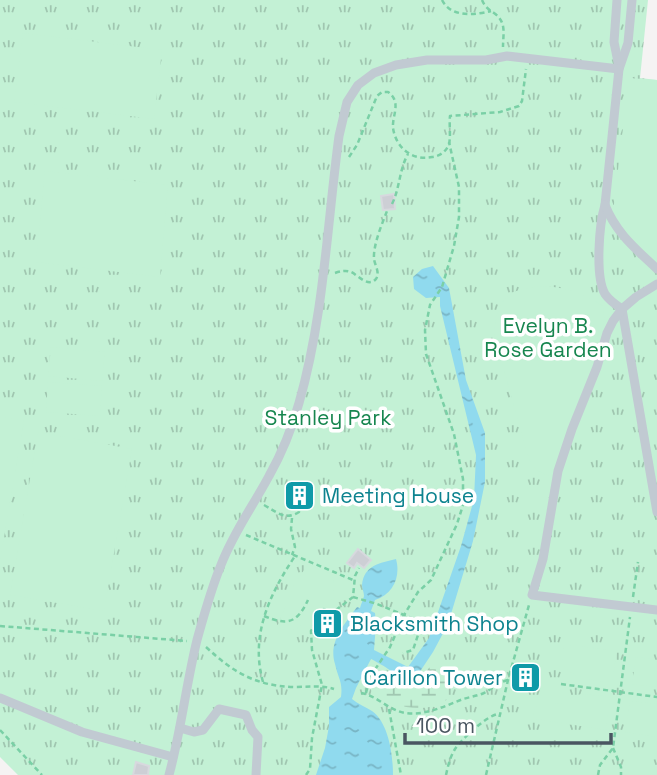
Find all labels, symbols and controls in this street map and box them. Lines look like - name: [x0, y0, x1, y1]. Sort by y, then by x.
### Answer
- park label: Evelyn B. Rose Garden: [484, 312, 612, 363]
- park label: Stanley Park: [265, 404, 391, 431]
- building icon: Meeting House: [282, 479, 316, 513]
- place label: Meeting House: [322, 482, 474, 509]
- building icon: Blacksmith Shop: [310, 607, 344, 641]
- place label: Blacksmith Shop: [350, 610, 519, 637]
- building icon: Carillon Tower: [509, 661, 543, 695]
- place label: Carillon Tower: [363, 664, 503, 691]
- scale bar: [405, 702, 612, 746]
- text: 100 m: [416, 712, 475, 739]

